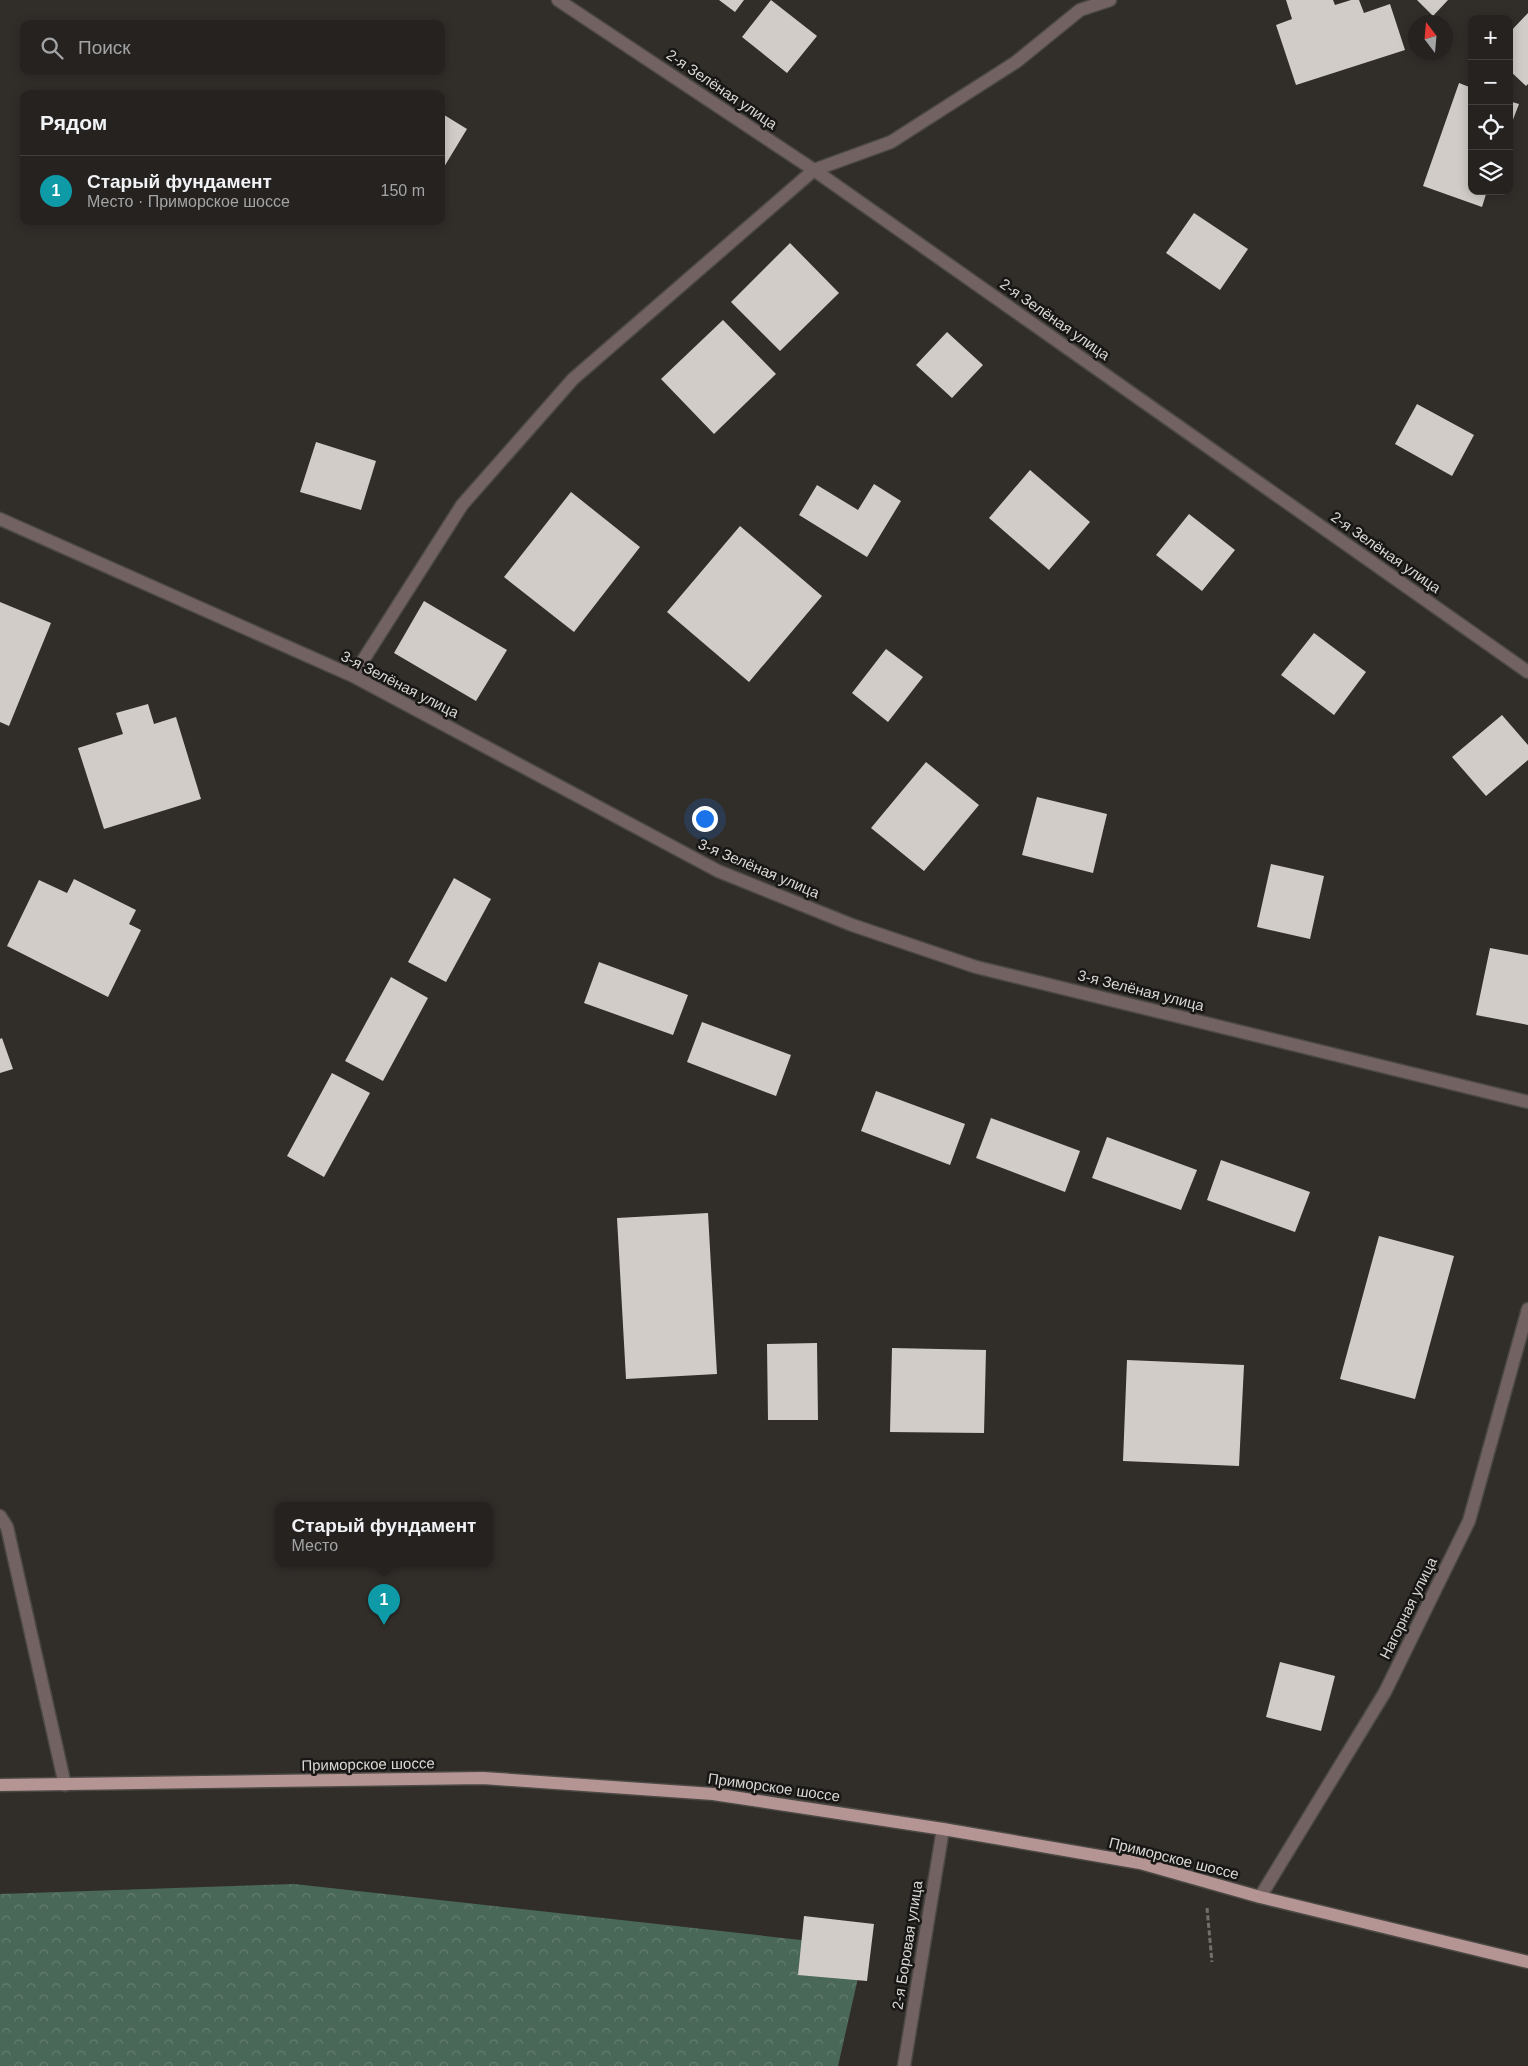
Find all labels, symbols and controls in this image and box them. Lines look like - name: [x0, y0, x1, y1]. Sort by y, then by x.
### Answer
- north arrow: [1408, 15, 1453, 60]
- map controls: [1468, 15, 1513, 195]
- button: +: [1468, 15, 1513, 60]
- search box: [20, 20, 445, 75]
- icon: search: [38, 34, 66, 62]
- text: Поиск: [78, 37, 131, 58]
- street label: 2-я Зелёная улица: [663, 46, 781, 133]
- button: −: [1468, 60, 1513, 105]
- button: locate: [1468, 105, 1513, 150]
- text: Рядом: [40, 111, 107, 134]
- button: layers: [1468, 150, 1513, 195]
- text: Старый фундамент: [87, 171, 272, 192]
- text: 1: [52, 182, 60, 199]
- text: 150 m: [381, 182, 425, 199]
- text: Место · Приморское шоссе: [87, 193, 290, 210]
- street label: 2-я Зелёная улица: [997, 275, 1114, 364]
- street label: 2-я Зелёная улица: [1328, 508, 1445, 597]
- street label: 3-я Зелёная улица: [338, 647, 462, 721]
- your location: [692, 806, 718, 832]
- street label: 3-я Зелёная улица: [696, 835, 823, 901]
- street label: 3-я Зелёная улица: [1076, 966, 1207, 1014]
- popup: [275, 1502, 493, 1567]
- text: Старый фундамент: [292, 1515, 476, 1536]
- text: Место: [292, 1537, 338, 1554]
- street label: Нагорная улица: [1376, 1554, 1440, 1662]
- pin: 1: [368, 1584, 400, 1625]
- street label: Приморское шоссе: [301, 1754, 435, 1774]
- street label: Приморское шоссе: [707, 1769, 841, 1805]
- street label: Приморское шоссе: [1107, 1834, 1241, 1882]
- street label: 2-я Боровая улица: [888, 1879, 926, 2011]

